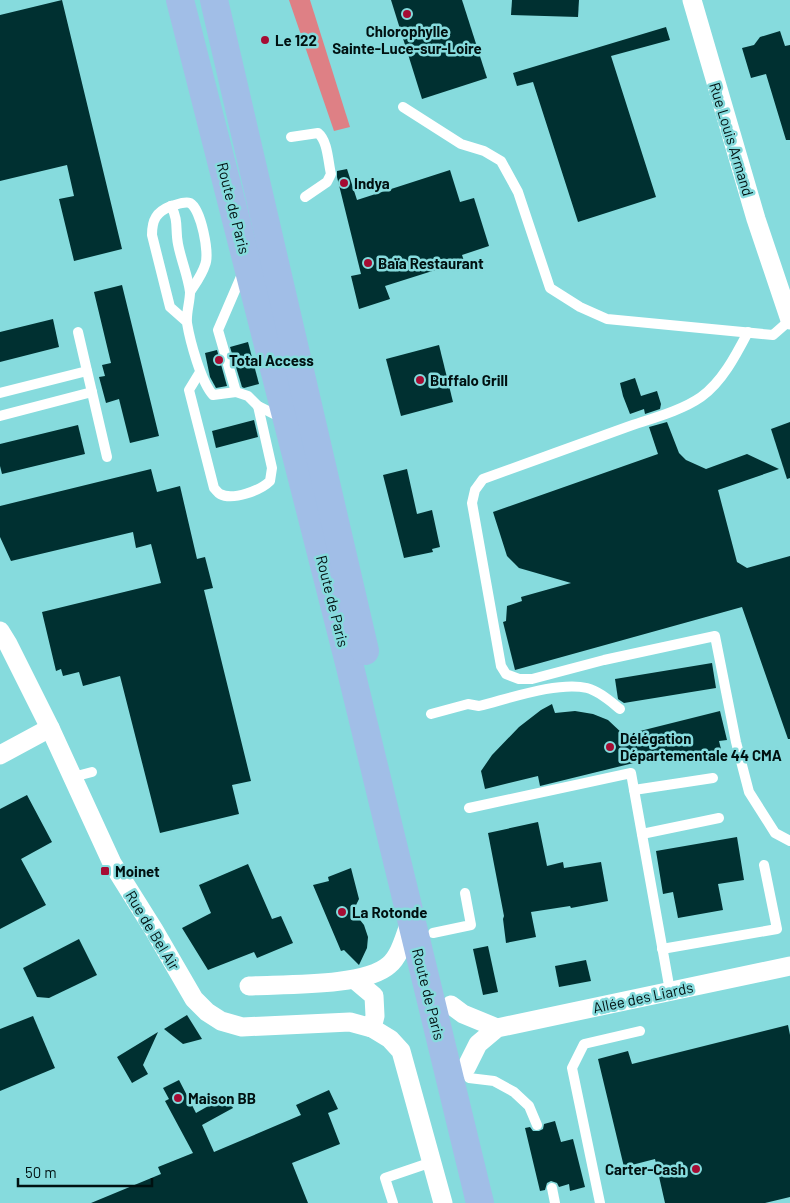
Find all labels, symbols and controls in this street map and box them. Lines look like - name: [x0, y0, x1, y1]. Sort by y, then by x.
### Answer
- marker: Chlorophylle Sainte-Luce-sur-Loire: [401, 8, 413, 20]
- place label: Chlorophylle Sainte-Luce-sur-Loire: [332, 22, 482, 57]
- place label: Le 122: [275, 31, 317, 49]
- marker: Le 122: [259, 34, 271, 46]
- street label: Rue Louis Armand: [706, 80, 758, 198]
- street label: Route de Paris: [214, 160, 254, 256]
- place label: Indya: [354, 174, 390, 192]
- marker: Indya: [338, 177, 350, 189]
- place label: Baïa Restaurant: [378, 254, 484, 272]
- marker: Baïa Restaurant: [362, 257, 374, 269]
- place label: Total Access: [229, 351, 314, 369]
- marker: Total Access: [213, 354, 225, 366]
- place label: Buffalo Grill: [430, 371, 508, 389]
- marker: Buffalo Grill: [414, 374, 426, 386]
- street label: Route de Paris: [313, 553, 353, 649]
- place label: Délégation Départementale 44 CMA: [620, 729, 782, 764]
- marker: Délégation Départementale 44 CMA: [604, 741, 616, 753]
- place label: Moinet: [115, 862, 160, 880]
- marker: Moinet: [99, 865, 111, 877]
- street label: Rue de Bel Air: [122, 887, 184, 974]
- place label: La Rotonde: [352, 903, 428, 921]
- marker: La Rotonde: [336, 906, 348, 918]
- street label: Route de Paris: [409, 946, 449, 1042]
- street label: Allée des Liards: [591, 978, 695, 1016]
- place label: Maison BB: [188, 1089, 256, 1107]
- marker: Maison BB: [172, 1092, 184, 1104]
- scale bar: [18, 1156, 151, 1188]
- place label: Carter-Cash: [605, 1160, 686, 1178]
- text: 50 m: [25, 1163, 57, 1181]
- marker: Carter-Cash: [690, 1163, 702, 1175]

